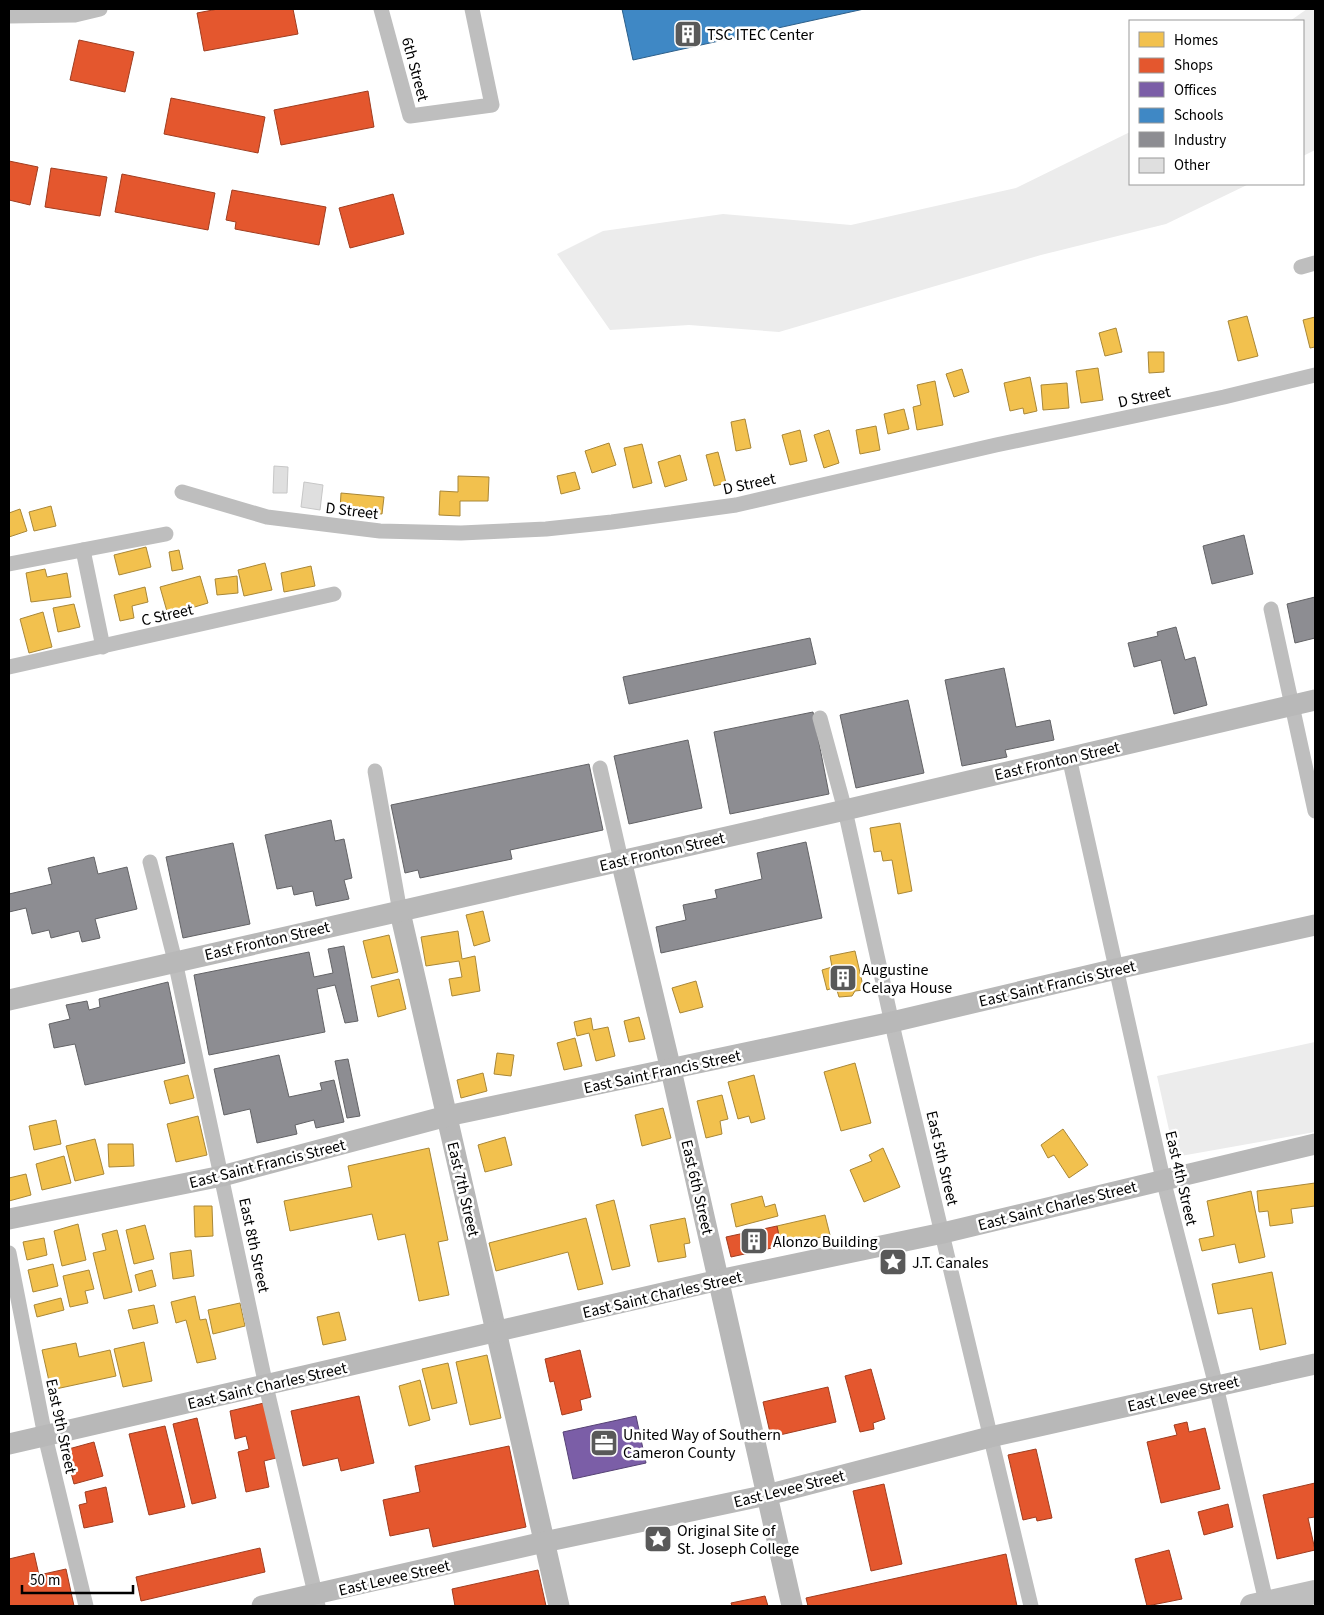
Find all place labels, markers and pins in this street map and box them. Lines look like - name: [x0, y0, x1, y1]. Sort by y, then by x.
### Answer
- building icon: TSC ITEC Center: [673, 19, 703, 49]
- place label: TSC ITEC Center: [707, 24, 814, 46]
- place label: Augustine Celaya House: [862, 959, 952, 999]
- building icon: Augustine Celaya House: [828, 963, 858, 993]
- building icon: Alonzo Building: [739, 1226, 769, 1256]
- place label: Alonzo Building: [773, 1231, 877, 1253]
- place icon: J.T. Canales: [878, 1247, 908, 1277]
- place label: J.T. Canales: [912, 1252, 989, 1274]
- place label: United Way of Southern Cameron County: [623, 1424, 781, 1464]
- office icon: United Way of Southern Cameron County: [589, 1428, 619, 1458]
- place label: Original Site of St. Joseph College: [677, 1520, 799, 1560]
- place icon: Original Site of St. Joseph College: [643, 1524, 673, 1554]

